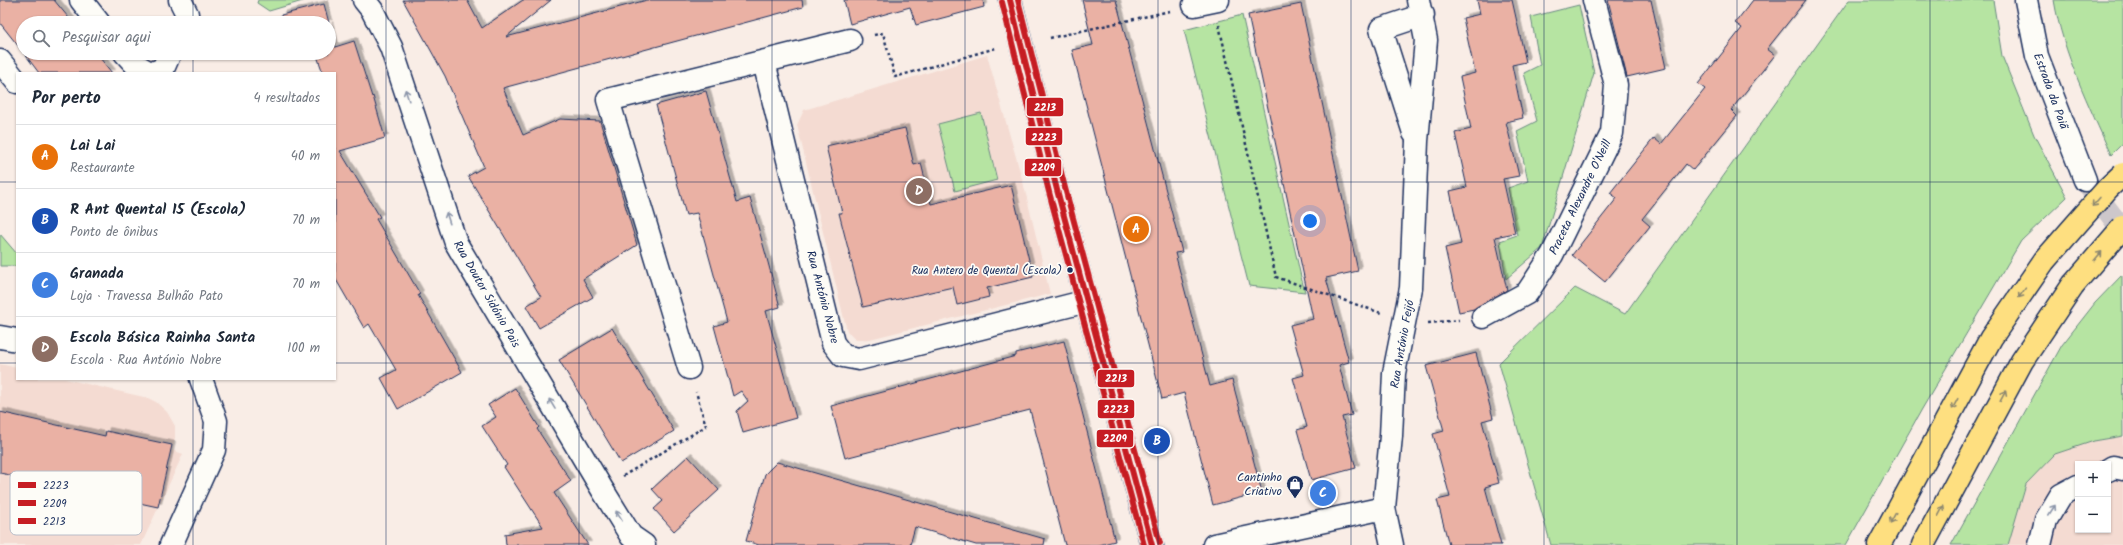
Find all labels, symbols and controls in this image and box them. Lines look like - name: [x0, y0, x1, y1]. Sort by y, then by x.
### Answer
- search box: [16, 16, 336, 60]
- text: Pesquisar aqui: [62, 26, 151, 50]
- icon: search: [30, 27, 52, 49]
- street label: Estrada da Paiã: [2028, 50, 2074, 133]
- text: Por perto: [32, 85, 101, 112]
- text: 4 resultados: [253, 88, 320, 109]
- one-way arrow: [402, 89, 410, 101]
- line badge: 2213: [1026, 97, 1064, 117]
- text: 2213: [1034, 99, 1056, 117]
- line badge: 2223: [1025, 127, 1063, 146]
- text: 2223: [1031, 129, 1057, 147]
- text: Lai Lai: [70, 134, 115, 158]
- street label: Praceta Alexandre O'Neill: [1544, 136, 1617, 258]
- text: A: [41, 146, 49, 167]
- text: 40 m: [291, 146, 320, 167]
- text: Restaurante: [70, 158, 135, 179]
- line badge: 2209: [1024, 158, 1062, 177]
- text: 2209: [1031, 159, 1055, 177]
- pin: D: [906, 176, 932, 206]
- one-way arrow: [2091, 197, 2100, 207]
- text: R Ant Quental 15 (Escola): [70, 198, 246, 222]
- text: B: [41, 210, 49, 231]
- text: 70 m: [292, 210, 320, 231]
- your location: [1300, 211, 1320, 231]
- one-way arrow: [444, 212, 451, 225]
- pin: A: [1123, 214, 1149, 244]
- text: Ponto de ônibus: [70, 222, 158, 243]
- street label: Rua Doutor Sidónio Pais: [448, 237, 525, 352]
- street label: Rua António Nobre: [801, 248, 844, 346]
- one-way arrow: [2094, 250, 2103, 261]
- text: Granada: [70, 262, 124, 286]
- place label: Rua Antero de Quental (Escola): [912, 262, 1062, 280]
- marker: Rua Antero de Quental (Escola): [1065, 265, 1075, 275]
- text: C: [41, 274, 49, 295]
- text: 70 m: [292, 274, 320, 295]
- text: Loja · Travessa Bulhão Pato: [70, 286, 223, 307]
- one-way arrow: [2018, 287, 2026, 298]
- street label: Rua António Feijó: [1385, 298, 1420, 390]
- text: Escola Básica Rainha Santa: [70, 326, 255, 350]
- text: D: [41, 338, 49, 359]
- text: 100 m: [287, 338, 320, 359]
- text: Escola · Rua António Nobre: [70, 350, 221, 371]
- line badge: 2213: [1097, 369, 1135, 388]
- text: 2213: [1105, 370, 1127, 388]
- one-way arrow: [2000, 391, 2007, 403]
- one-way arrow: [547, 398, 555, 410]
- one-way arrow: [1951, 398, 1958, 410]
- line badge: 2223: [1097, 399, 1135, 419]
- text: 2223: [1103, 401, 1129, 419]
- pin: B: [1144, 426, 1170, 456]
- line badge: 2209: [1096, 429, 1134, 448]
- text: 2209: [1103, 430, 1127, 448]
- map controls: [2075, 461, 2111, 533]
- button: +: [2075, 461, 2111, 497]
- place label: Cantinho Criativo: [1237, 468, 1282, 501]
- legend: [10, 471, 142, 535]
- shop icon: Cantinho Criativo: [1285, 474, 1305, 499]
- text: 2223: [43, 477, 68, 495]
- pin: C: [1310, 478, 1336, 508]
- text: 2209: [43, 495, 67, 513]
- button: −: [2075, 497, 2111, 533]
- one-way arrow: [1938, 505, 1946, 517]
- one-way arrow: [2047, 505, 2056, 516]
- one-way arrow: [614, 510, 622, 522]
- one-way arrow: [1889, 512, 1897, 524]
- text: 2213: [43, 513, 66, 531]

